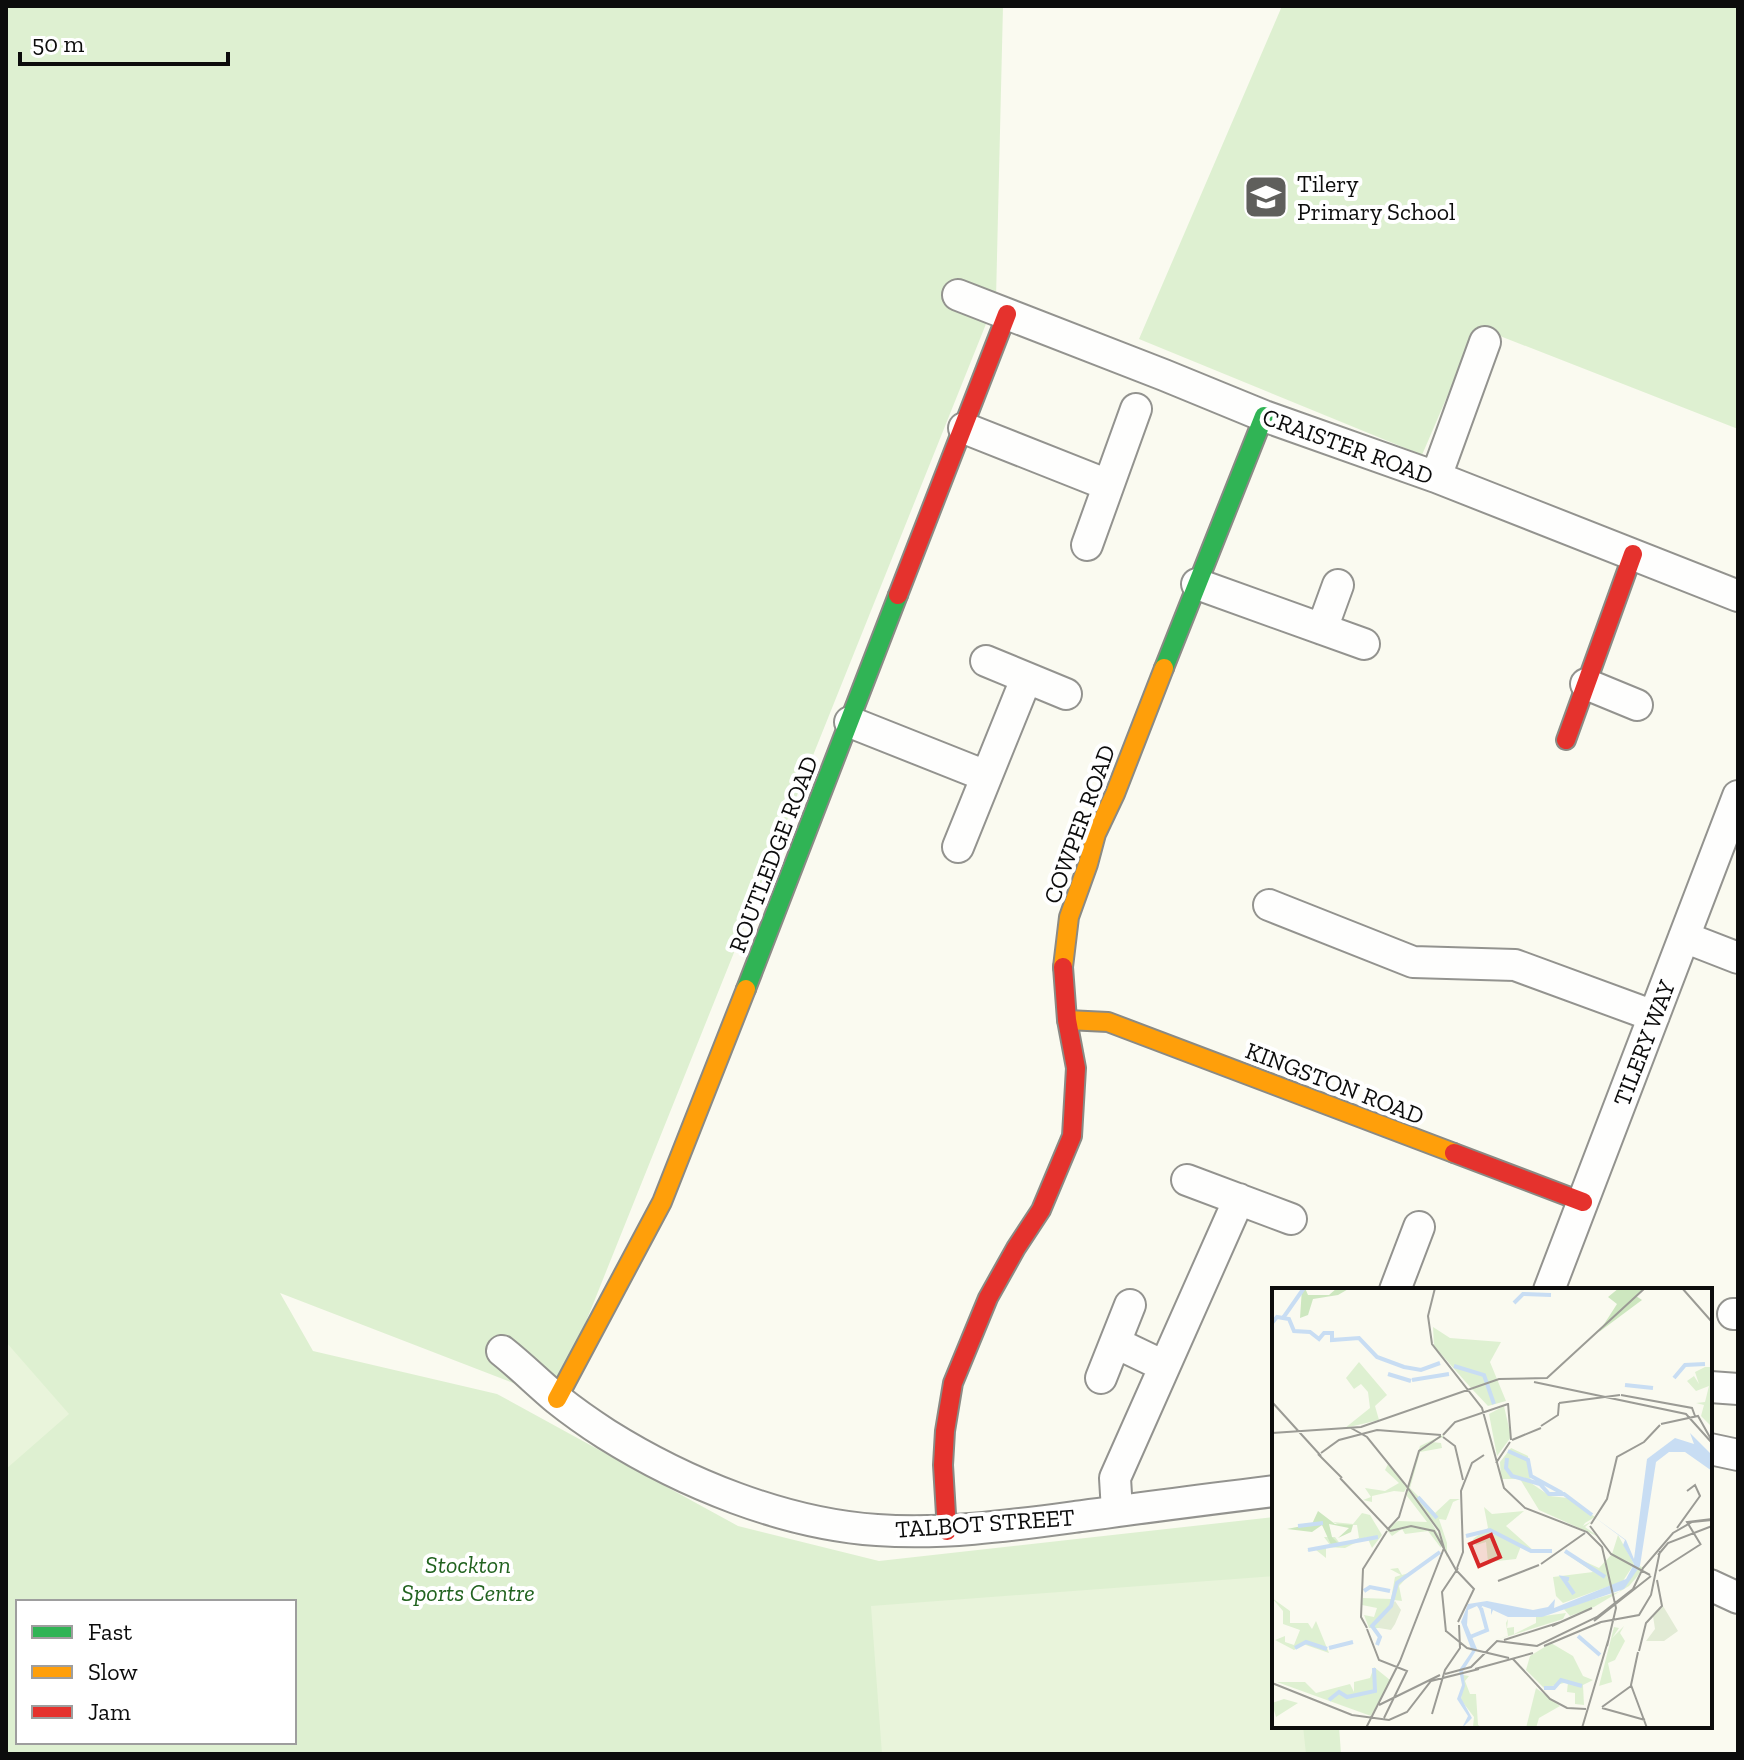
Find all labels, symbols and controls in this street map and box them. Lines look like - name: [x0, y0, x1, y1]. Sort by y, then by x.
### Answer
- scale bar: [20, 16, 228, 66]
- text: 50 m: [32, 29, 85, 58]
- place label: Tilery Primary School: [1297, 169, 1455, 226]
- school or university icon: Tilery Primary School: [1242, 173, 1290, 221]
- street label: CRAISTER ROAD: [1259, 402, 1437, 490]
- street label: COWPER ROAD: [1037, 741, 1121, 907]
- street label: ROUTLEDGE ROAD: [722, 752, 824, 956]
- street label: TILERY WAY: [1607, 976, 1681, 1110]
- street label: KINGSTON ROAD: [1242, 1036, 1428, 1130]
- inset map: [1272, 1288, 1712, 1728]
- street label: TALBOT STREET: [894, 1502, 1076, 1544]
- park label: Stockton Sports Centre: [401, 1550, 535, 1607]
- legend: [16, 1600, 296, 1744]
- text: Fast: [88, 1617, 132, 1646]
- text: Slow: [88, 1657, 138, 1686]
- text: Jam: [88, 1697, 131, 1726]

